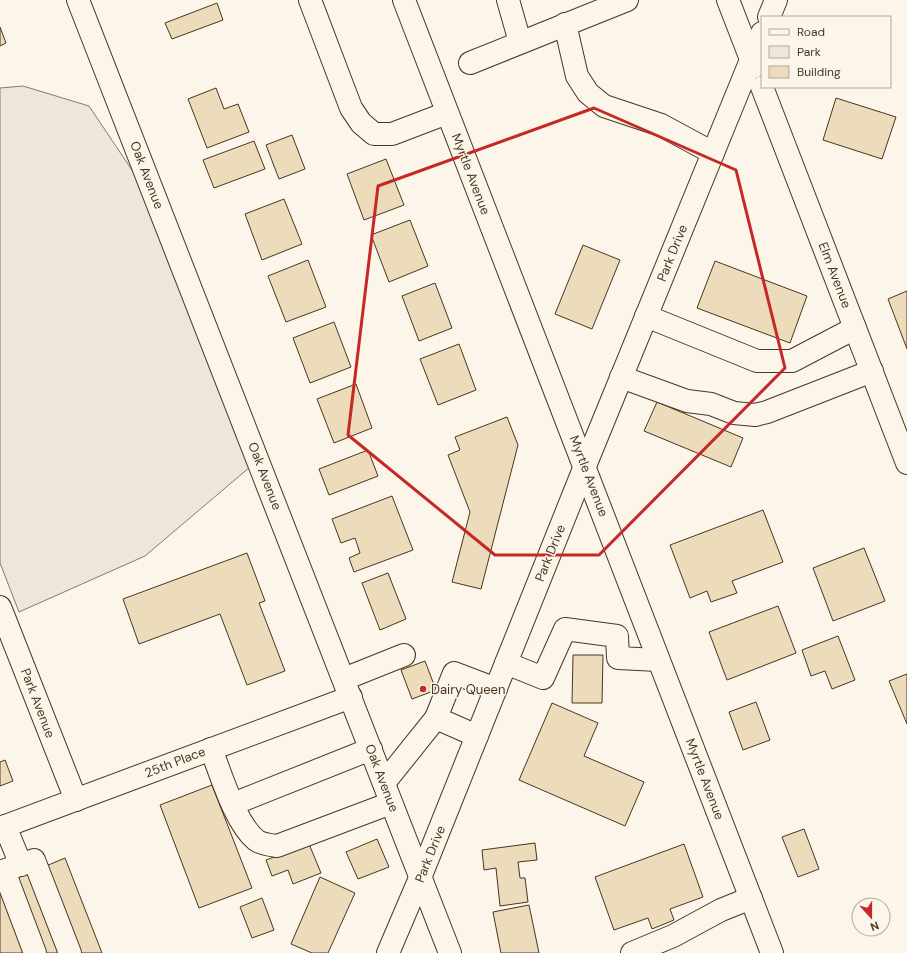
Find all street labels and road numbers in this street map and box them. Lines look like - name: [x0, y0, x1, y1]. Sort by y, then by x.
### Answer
- street label: Myrtle Avenue: [448, 131, 494, 217]
- street label: Oak Avenue: [126, 139, 168, 211]
- street label: Park Drive: [653, 222, 691, 284]
- street label: Elm Avenue: [815, 240, 855, 310]
- street label: Myrtle Avenue: [566, 433, 612, 519]
- street label: Oak Avenue: [244, 440, 286, 512]
- street label: Park Drive: [531, 522, 569, 584]
- street label: Park Avenue: [17, 666, 59, 740]
- street label: Myrtle Avenue: [682, 736, 728, 822]
- street label: Oak Avenue: [361, 742, 403, 814]
- street label: 25th Place: [142, 743, 208, 781]
- street label: Park Drive: [411, 823, 449, 885]

